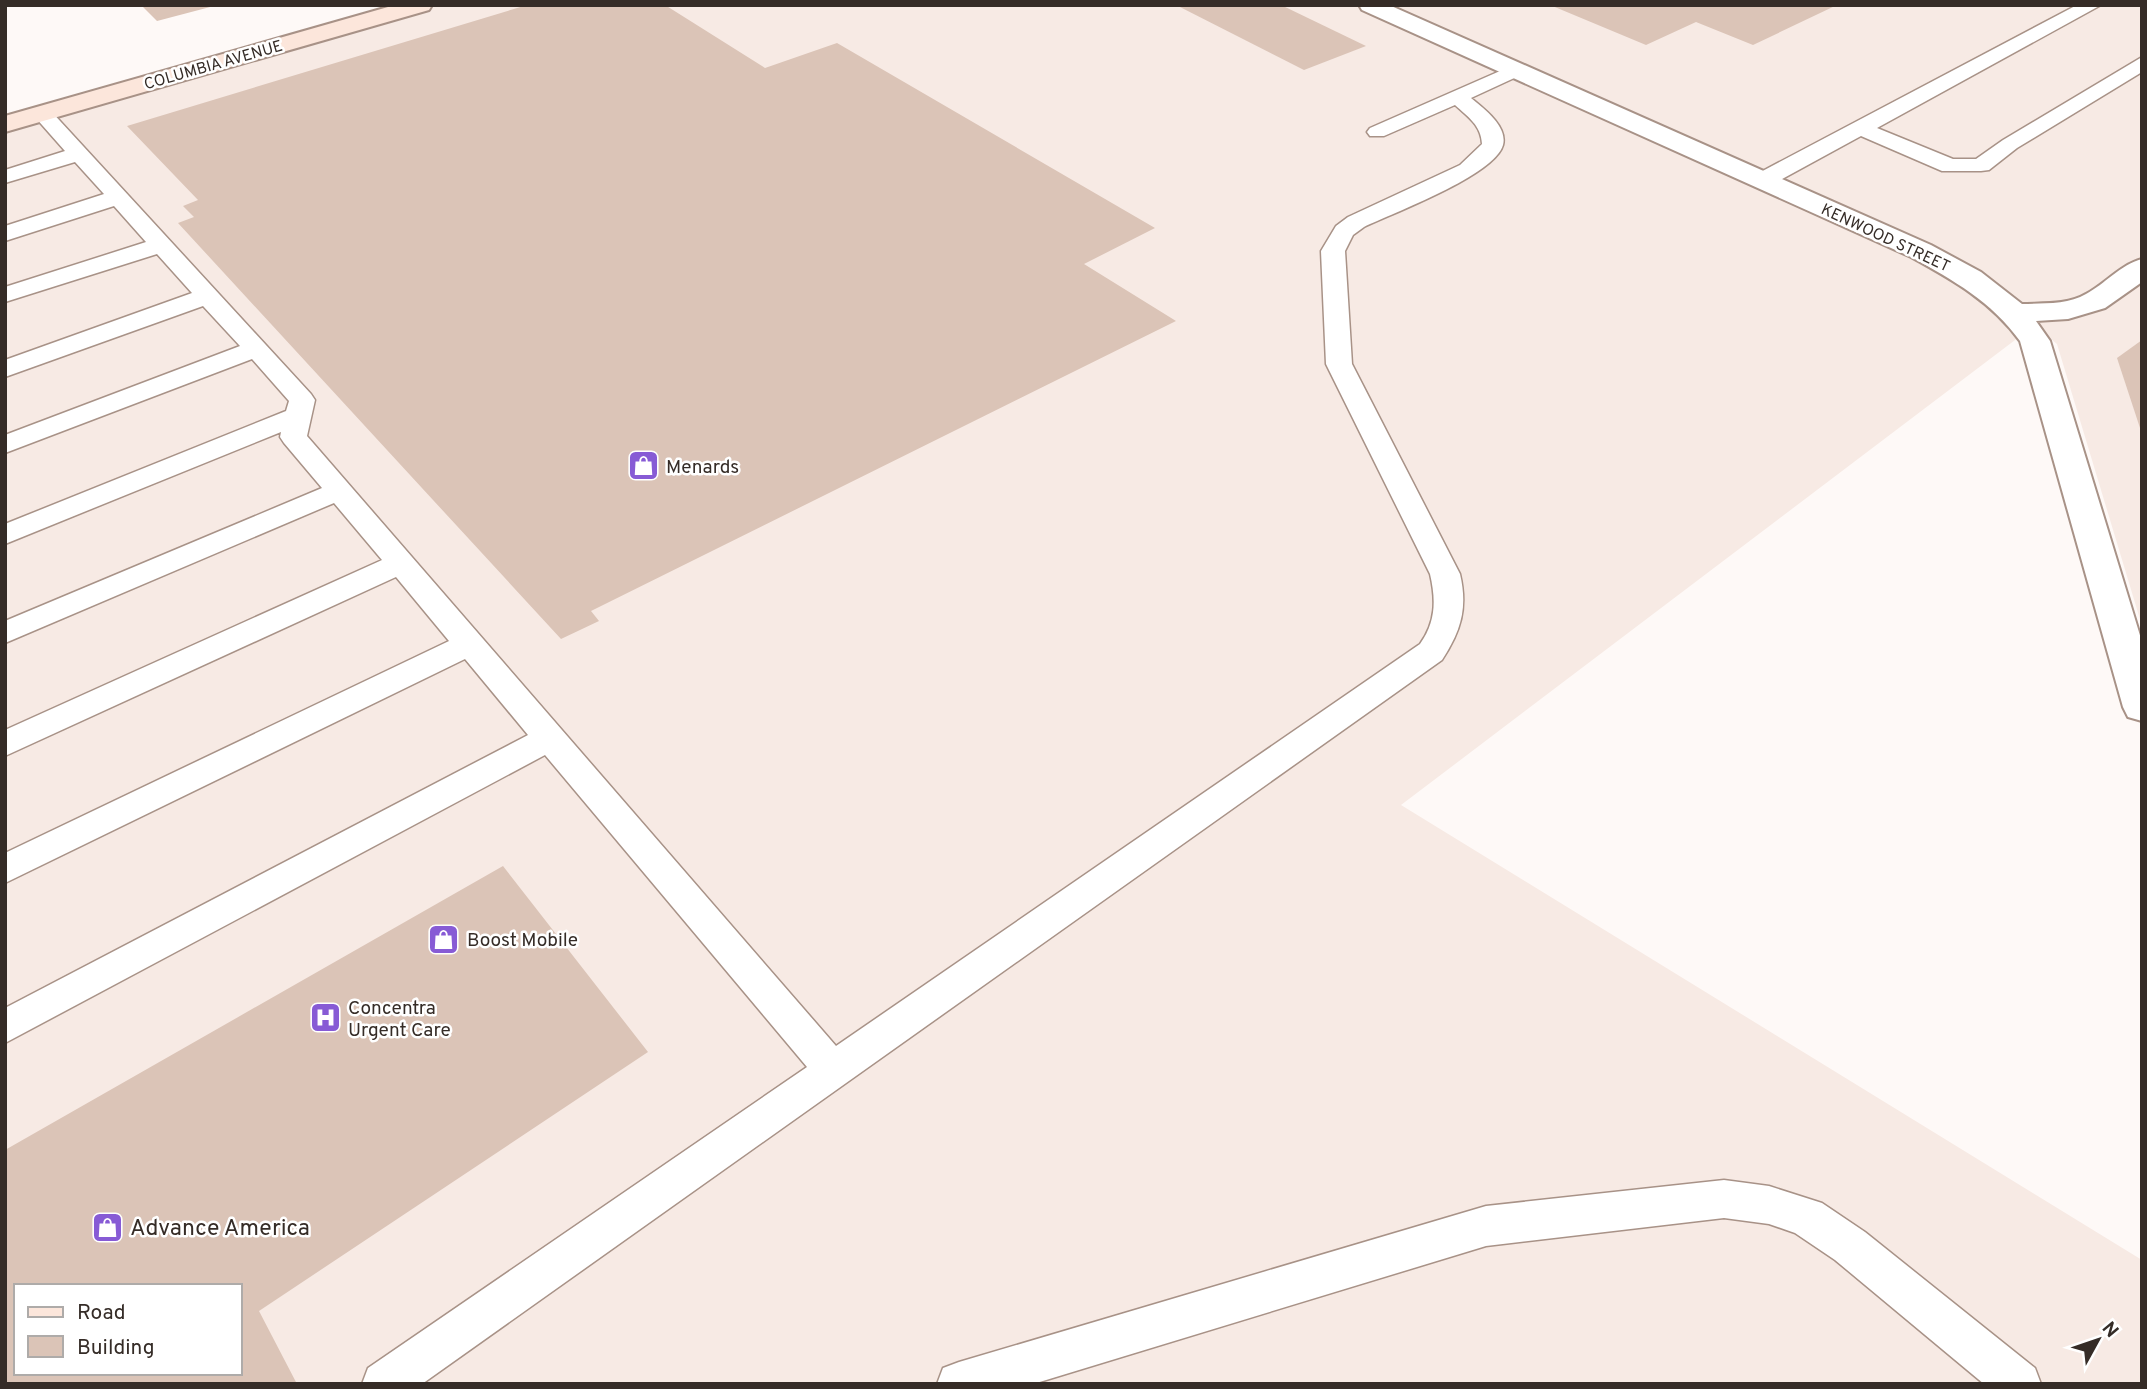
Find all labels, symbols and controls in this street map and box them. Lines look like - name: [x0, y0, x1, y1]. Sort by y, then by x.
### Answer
- street label: COLUMBIA AVENUE: [142, 37, 285, 95]
- street label: KENWOOD STREET: [1817, 200, 1953, 277]
- shop icon: Menards: [626, 449, 660, 483]
- place label: Menards: [666, 456, 739, 480]
- shop icon: Boost Mobile: [427, 922, 461, 956]
- place label: Boost Mobile: [467, 929, 578, 953]
- place label: Concentra Urgent Care: [348, 997, 451, 1043]
- hospital icon: Concentra Urgent Care: [308, 1001, 342, 1035]
- shop icon: Advance America: [90, 1210, 124, 1244]
- place label: Advance America: [130, 1215, 310, 1244]
- legend: [14, 1284, 242, 1375]
- text: Road: [77, 1300, 126, 1327]
- north arrow: [2063, 1305, 2133, 1375]
- text: N: [2096, 1317, 2123, 1343]
- text: Building: [77, 1335, 155, 1362]

